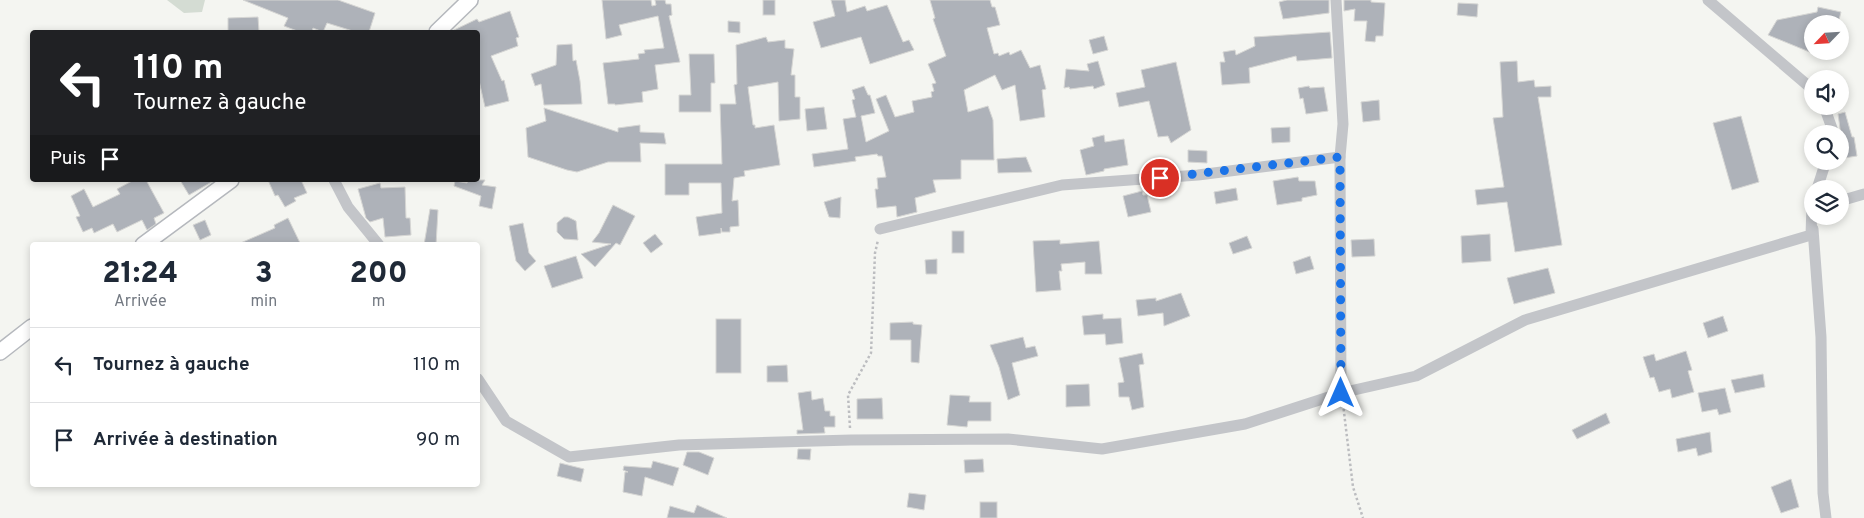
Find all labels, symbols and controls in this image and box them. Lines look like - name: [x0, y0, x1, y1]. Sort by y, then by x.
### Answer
- north arrow: [1804, 15, 1849, 60]
- map controls: [1804, 15, 1849, 225]
- text: 110 m: [133, 47, 223, 91]
- icon: left: [50, 50, 115, 115]
- button: sound: [1804, 70, 1849, 115]
- text: Tournez à gauche: [133, 90, 306, 117]
- button: search: [1804, 125, 1849, 170]
- icon: arrive: [96, 145, 124, 173]
- text: Puis: [50, 147, 86, 171]
- pin: [1139, 157, 1181, 199]
- icon: arrive: [1146, 164, 1174, 192]
- button: layers: [1804, 180, 1849, 225]
- text: 21:24: [102, 256, 178, 293]
- text: 3: [255, 256, 273, 293]
- text: 200: [349, 256, 408, 293]
- text: Arrivée: [114, 292, 167, 312]
- text: min: [251, 292, 277, 312]
- text: m: [372, 292, 385, 312]
- icon: left: [50, 351, 78, 379]
- text: Tournez à gauche: [93, 353, 250, 377]
- text: 110 m: [413, 353, 460, 377]
- position arrow: [1314, 366, 1366, 418]
- icon: arrive: [50, 426, 78, 454]
- text: Arrivée à destination: [93, 428, 278, 452]
- text: 90 m: [416, 428, 460, 452]

